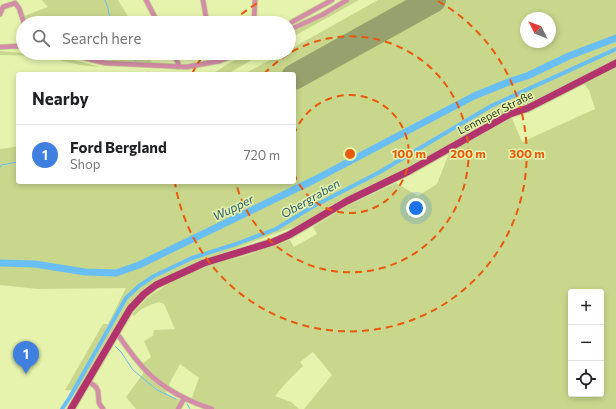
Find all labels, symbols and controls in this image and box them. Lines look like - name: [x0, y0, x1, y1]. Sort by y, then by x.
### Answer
- north arrow: [520, 12, 556, 48]
- search box: [16, 16, 296, 60]
- icon: search: [30, 27, 52, 49]
- text: Search here: [62, 29, 141, 47]
- street label: Lenneper Straße: [455, 87, 535, 137]
- text: Nearby: [32, 88, 89, 109]
- text: Ford Bergland: [70, 138, 167, 156]
- text: 100 m: [392, 146, 426, 160]
- text: 200 m: [450, 146, 486, 160]
- text: 300 m: [509, 146, 545, 160]
- text: 1: [42, 147, 48, 163]
- text: 720 m: [244, 147, 280, 163]
- centre of rings: [343, 147, 357, 161]
- text: Shop: [70, 156, 101, 172]
- water label: Obergraben: [278, 175, 342, 221]
- water label: Wupper: [210, 191, 257, 223]
- your location: [406, 198, 426, 218]
- map controls: [568, 289, 604, 397]
- button: +: [568, 289, 604, 325]
- button: −: [568, 325, 604, 361]
- pin: 1: [13, 341, 39, 374]
- button: locate: [568, 361, 604, 397]

